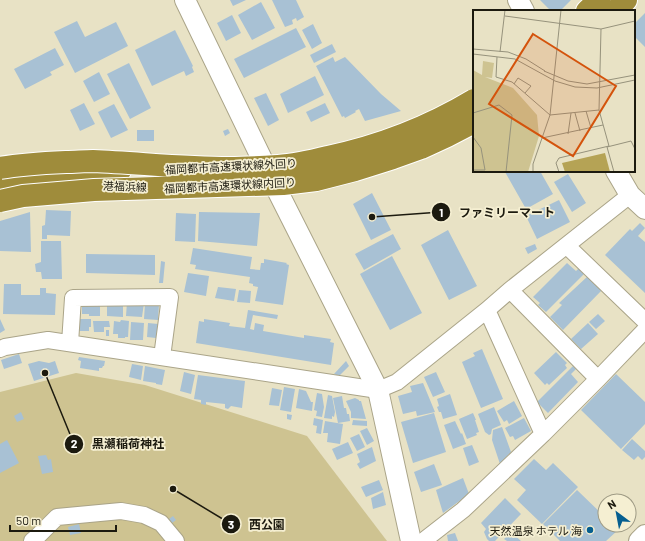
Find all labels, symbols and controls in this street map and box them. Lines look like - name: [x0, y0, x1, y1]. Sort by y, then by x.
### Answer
- inset map: [473, 10, 635, 172]
- street label: 福岡都市高速環状線外回り: [165, 156, 297, 176]
- street label: 福岡都市高速環状線内回り: [164, 175, 296, 195]
- street label: 港福浜線: [103, 179, 147, 193]
- callout: ファミリーマート: [431, 200, 563, 224]
- text: 1: [439, 205, 443, 219]
- text: ファミリーマート: [459, 205, 555, 219]
- callout: 黒瀬稲荷神社: [64, 432, 172, 456]
- text: 2: [71, 436, 78, 450]
- text: 黒瀬稲荷神社: [92, 436, 164, 450]
- north arrow: [597, 493, 637, 533]
- text: N: [605, 497, 618, 512]
- scale bar: [10, 507, 116, 533]
- callout: 西公園: [221, 512, 293, 536]
- text: 50 m: [16, 513, 41, 527]
- text: 3: [228, 517, 234, 531]
- text: 西公園: [249, 517, 285, 531]
- place label: 天然温泉 ホテル 海: [490, 524, 582, 537]
- marker: 天然温泉 ホテル 海: [585, 525, 595, 535]

